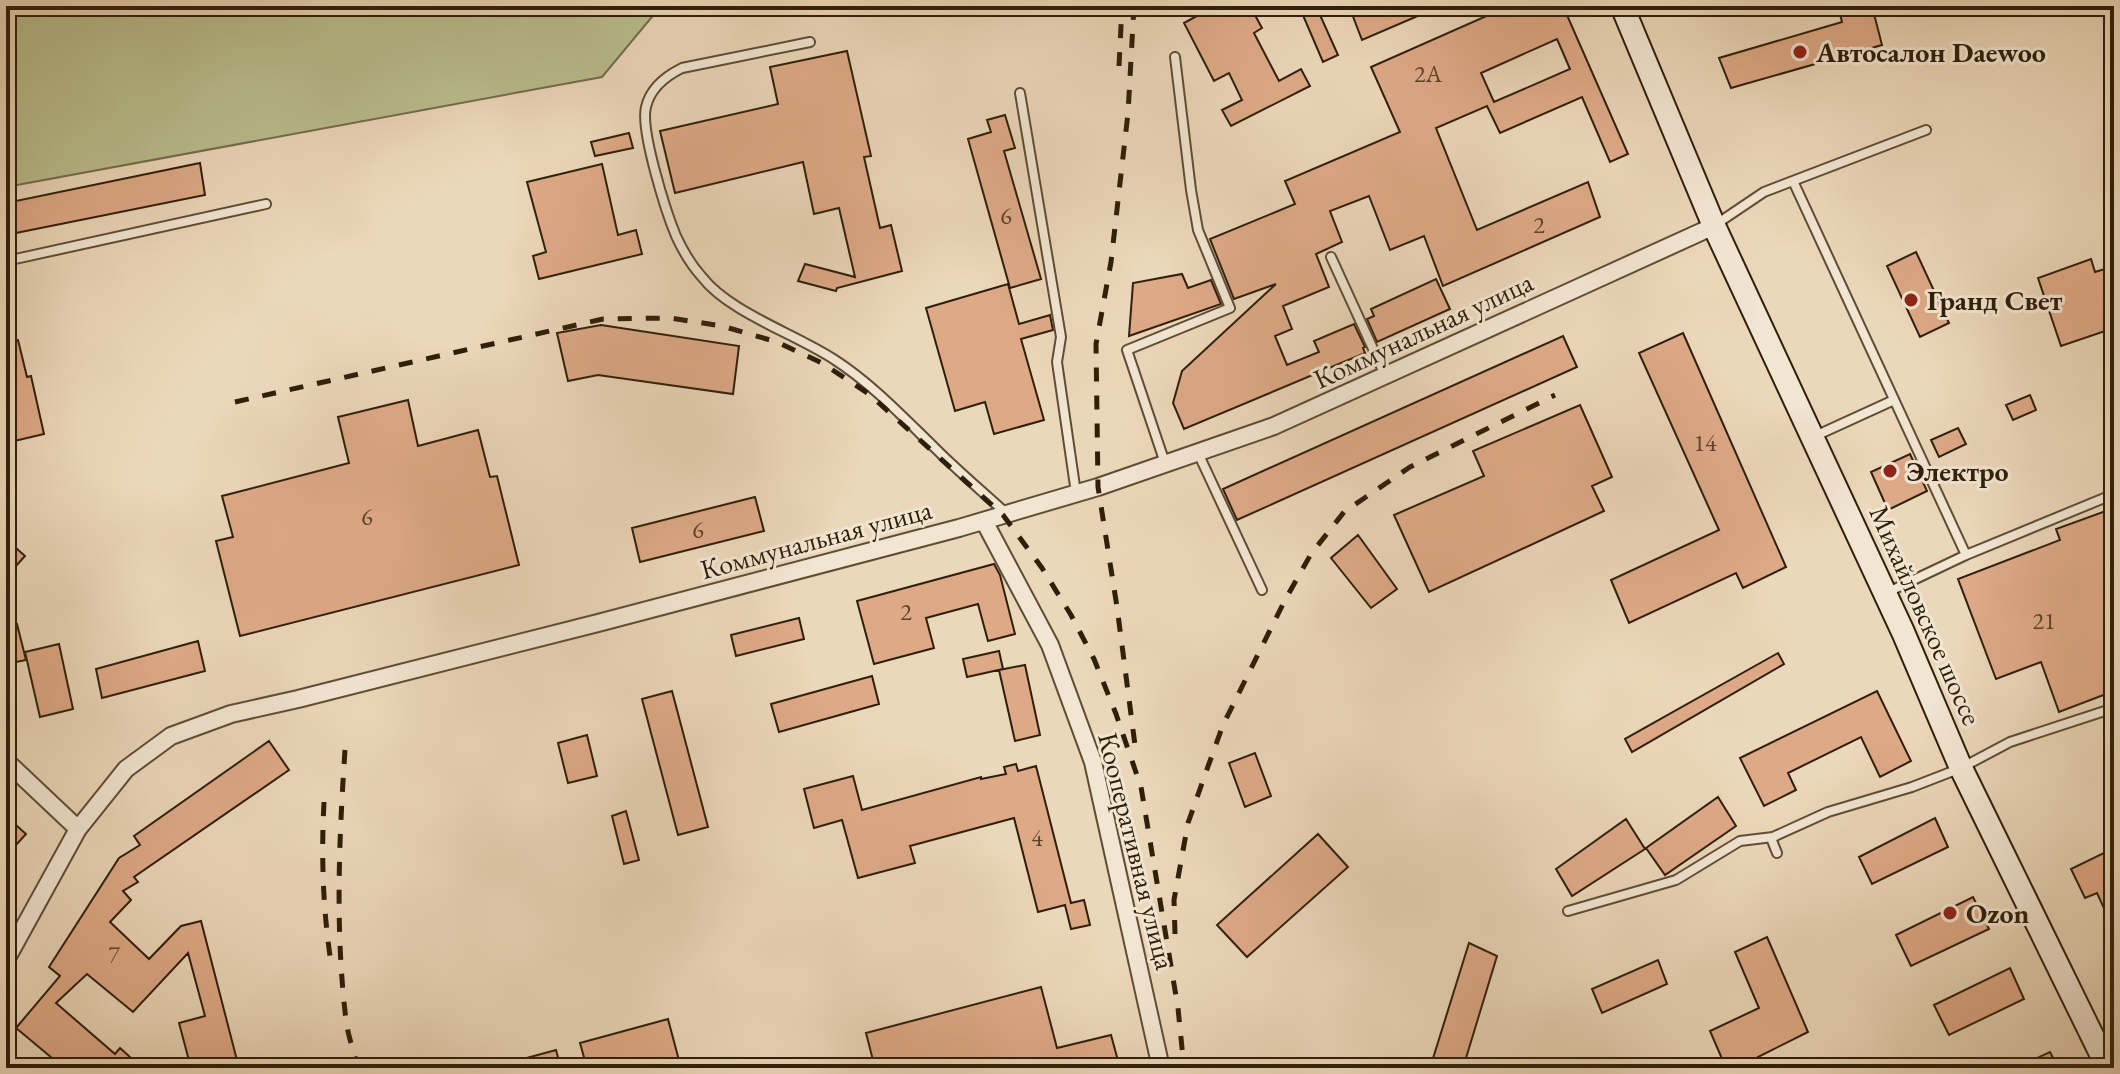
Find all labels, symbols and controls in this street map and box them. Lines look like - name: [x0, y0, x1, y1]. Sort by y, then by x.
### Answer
- place label: Автосалон Daewoo: [1815, 34, 2046, 70]
- marker: Автосалон Daewoo: [1791, 43, 1809, 61]
- house number: 2А: [1414, 58, 1442, 89]
- house number: 6: [1000, 200, 1012, 231]
- house number: 2: [1533, 209, 1545, 240]
- street label: Коммунальная улица: [1307, 263, 1539, 397]
- place label: Гранд Свет: [1927, 282, 2063, 318]
- marker: Гранд Свет: [1902, 291, 1920, 309]
- house number: 14: [1693, 427, 1717, 458]
- place label: Электро: [1906, 453, 2009, 489]
- marker: Электро: [1881, 462, 1899, 480]
- street label: Коммунальная улица: [696, 491, 936, 587]
- street label: Михайловское шоссе: [1861, 500, 1991, 731]
- house number: 6: [361, 501, 373, 532]
- house number: 6: [692, 514, 704, 545]
- house number: 2: [900, 596, 912, 627]
- house number: 21: [2032, 605, 2056, 636]
- street label: Кооперативная улица: [1090, 729, 1184, 974]
- house number: 4: [1031, 822, 1043, 853]
- place label: Ozon: [1966, 895, 2030, 931]
- marker: Ozon: [1941, 904, 1959, 922]
- house number: 7: [108, 939, 120, 970]

